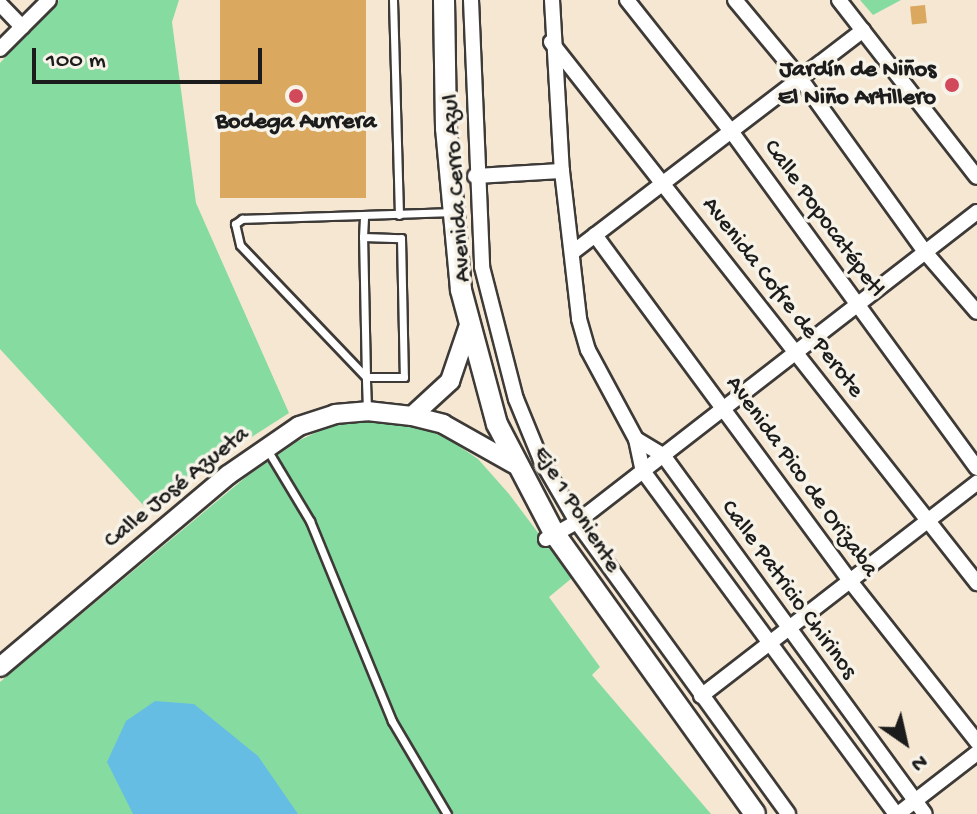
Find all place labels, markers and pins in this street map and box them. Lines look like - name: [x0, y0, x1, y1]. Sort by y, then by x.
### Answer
- place label: Jardín de Niños El Niño Artillero: [778, 57, 936, 113]
- marker: Jardín de Niños El Niño Artillero: [943, 76, 961, 94]
- marker: Bodega Aurrera: [287, 87, 305, 105]
- place label: Bodega Aurrera: [216, 109, 376, 137]

